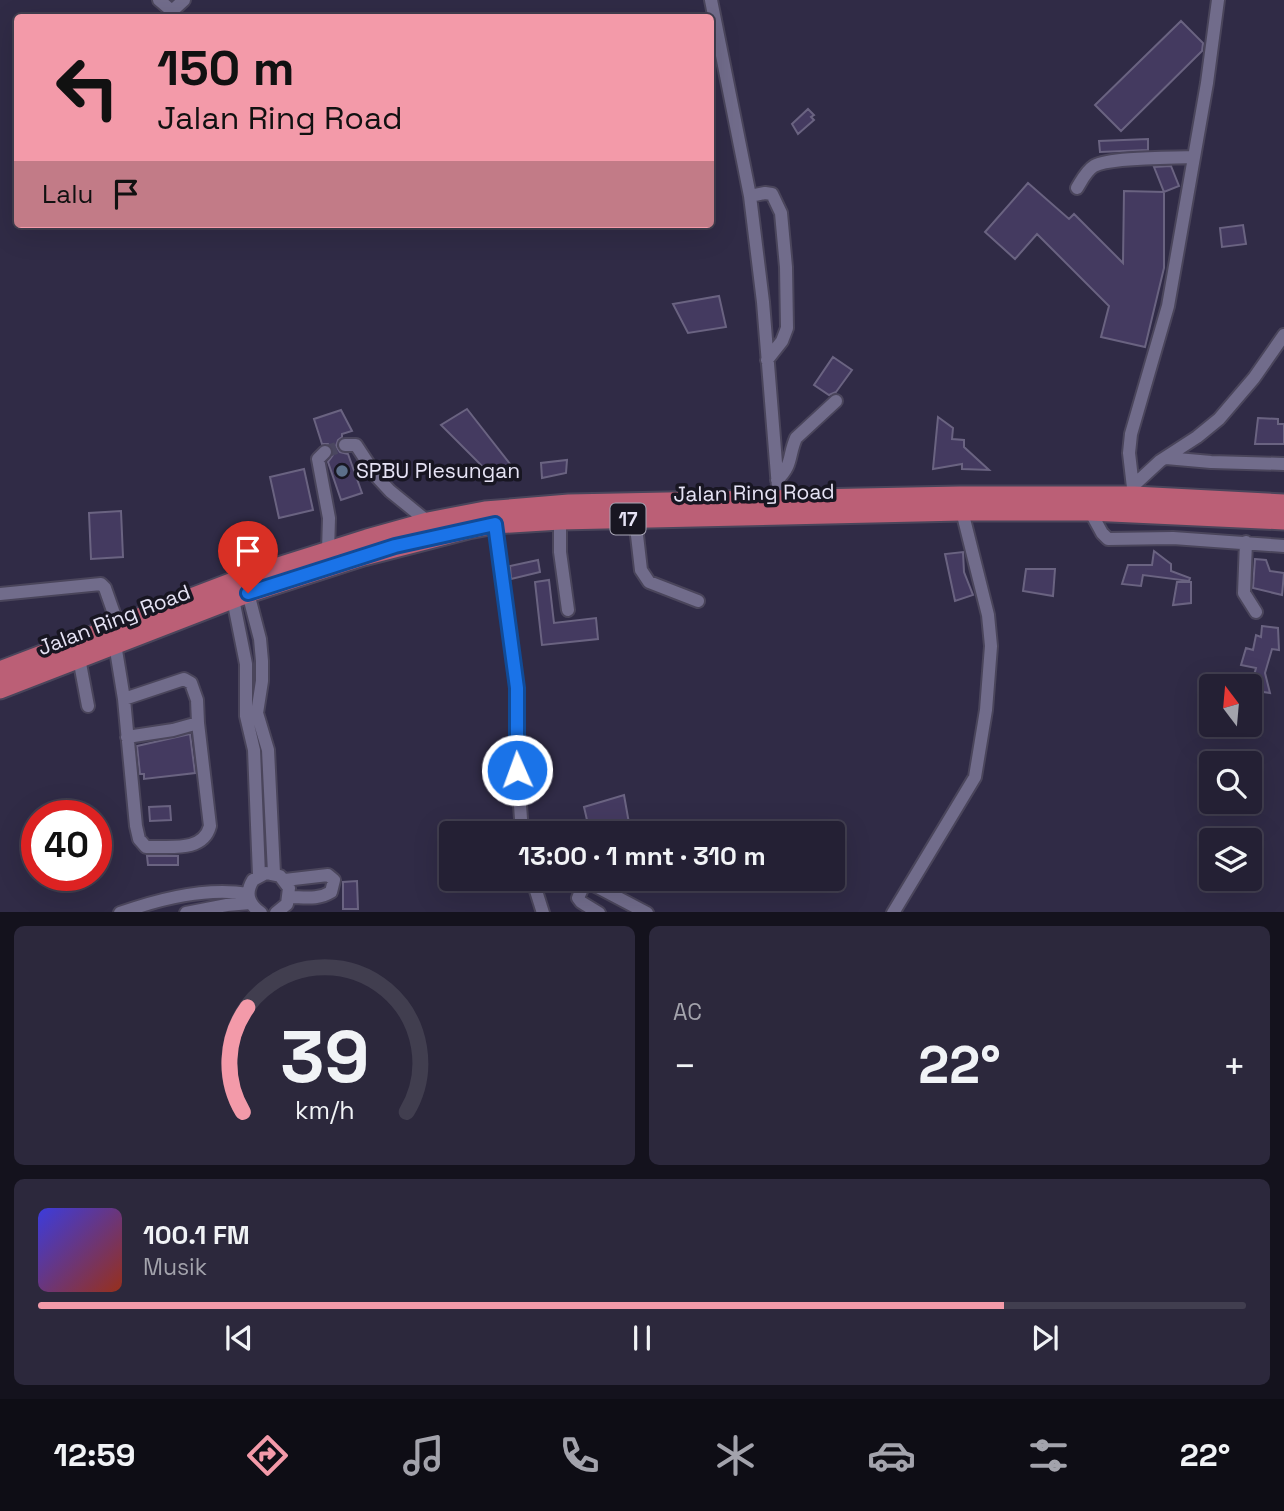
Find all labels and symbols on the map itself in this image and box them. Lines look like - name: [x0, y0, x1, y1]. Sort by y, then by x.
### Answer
- place label: SPBU Plesungan: [356, 457, 520, 484]
- marker: SPBU Plesungan: [334, 463, 350, 479]
- street label: Jalan Ring Road: [673, 478, 835, 507]
- road number: 17: [610, 504, 646, 534]
- pin: [218, 521, 278, 593]
- street label: Jalan Ring Road: [34, 578, 194, 661]
- north arrow: [1199, 674, 1262, 737]
- position arrow: [480, 733, 554, 807]
- speed limit sign: 40: [21, 800, 112, 891]

